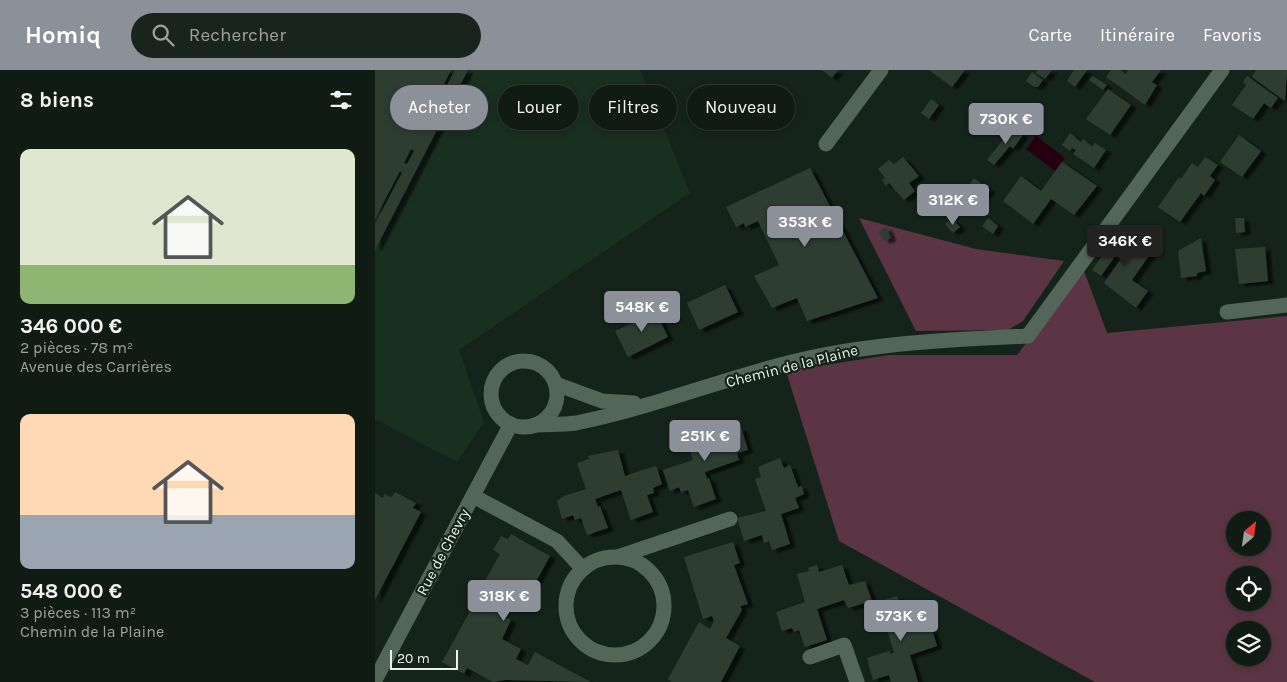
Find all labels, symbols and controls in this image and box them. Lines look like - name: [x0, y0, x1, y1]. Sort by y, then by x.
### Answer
- search box: [131, 13, 481, 58]
- text: Homiq: [25, 21, 101, 49]
- icon: search: [149, 21, 177, 49]
- text: Rechercher: [189, 24, 286, 46]
- text: Carte: [1029, 24, 1072, 46]
- text: Itinéraire: [1100, 24, 1175, 46]
- text: Favoris: [1203, 24, 1262, 46]
- chip: Acheter: [390, 85, 488, 130]
- chip: Louer: [498, 85, 579, 130]
- chip: Filtres: [589, 85, 677, 130]
- chip: Nouveau: [687, 85, 795, 130]
- icon: filters: [327, 86, 355, 114]
- text: 8 biens: [20, 88, 94, 112]
- pin: 730K €: [965, 102, 1047, 145]
- text: 730K €: [980, 109, 1032, 128]
- icon: home: [143, 182, 233, 272]
- pin: 312K €: [912, 184, 994, 226]
- text: 312K €: [928, 190, 978, 209]
- pin: 353K €: [764, 206, 846, 248]
- text: 353K €: [778, 212, 832, 231]
- pin: 346K €: [1084, 224, 1166, 267]
- text: 346K €: [1098, 231, 1152, 250]
- pin: 548K €: [601, 290, 683, 333]
- text: 548K €: [615, 297, 669, 316]
- text: 346 000 €: [20, 314, 122, 338]
- text: 2 pièces · 78 m²: [20, 338, 133, 357]
- street label: Chemin de la Plaine: [724, 341, 860, 391]
- text: Avenue des Carrières: [20, 357, 172, 376]
- pin: 251K €: [664, 420, 746, 462]
- text: 251K €: [680, 426, 730, 445]
- icon: home: [143, 447, 233, 537]
- street label: Rue de Chevry: [413, 506, 473, 598]
- north arrow: [1226, 511, 1271, 556]
- map controls: [1226, 511, 1271, 666]
- button: locate: [1226, 566, 1271, 611]
- text: 548 000 €: [20, 579, 122, 603]
- pin: 318K €: [463, 580, 545, 622]
- text: 318K €: [479, 586, 529, 605]
- pin: 573K €: [860, 600, 942, 642]
- text: 3 pièces · 113 m²: [20, 603, 136, 622]
- text: 573K €: [875, 606, 927, 625]
- button: layers: [1226, 621, 1271, 666]
- text: Chemin de la Plaine: [20, 622, 164, 641]
- scale bar: [390, 647, 457, 670]
- text: 20 m: [397, 650, 430, 667]

